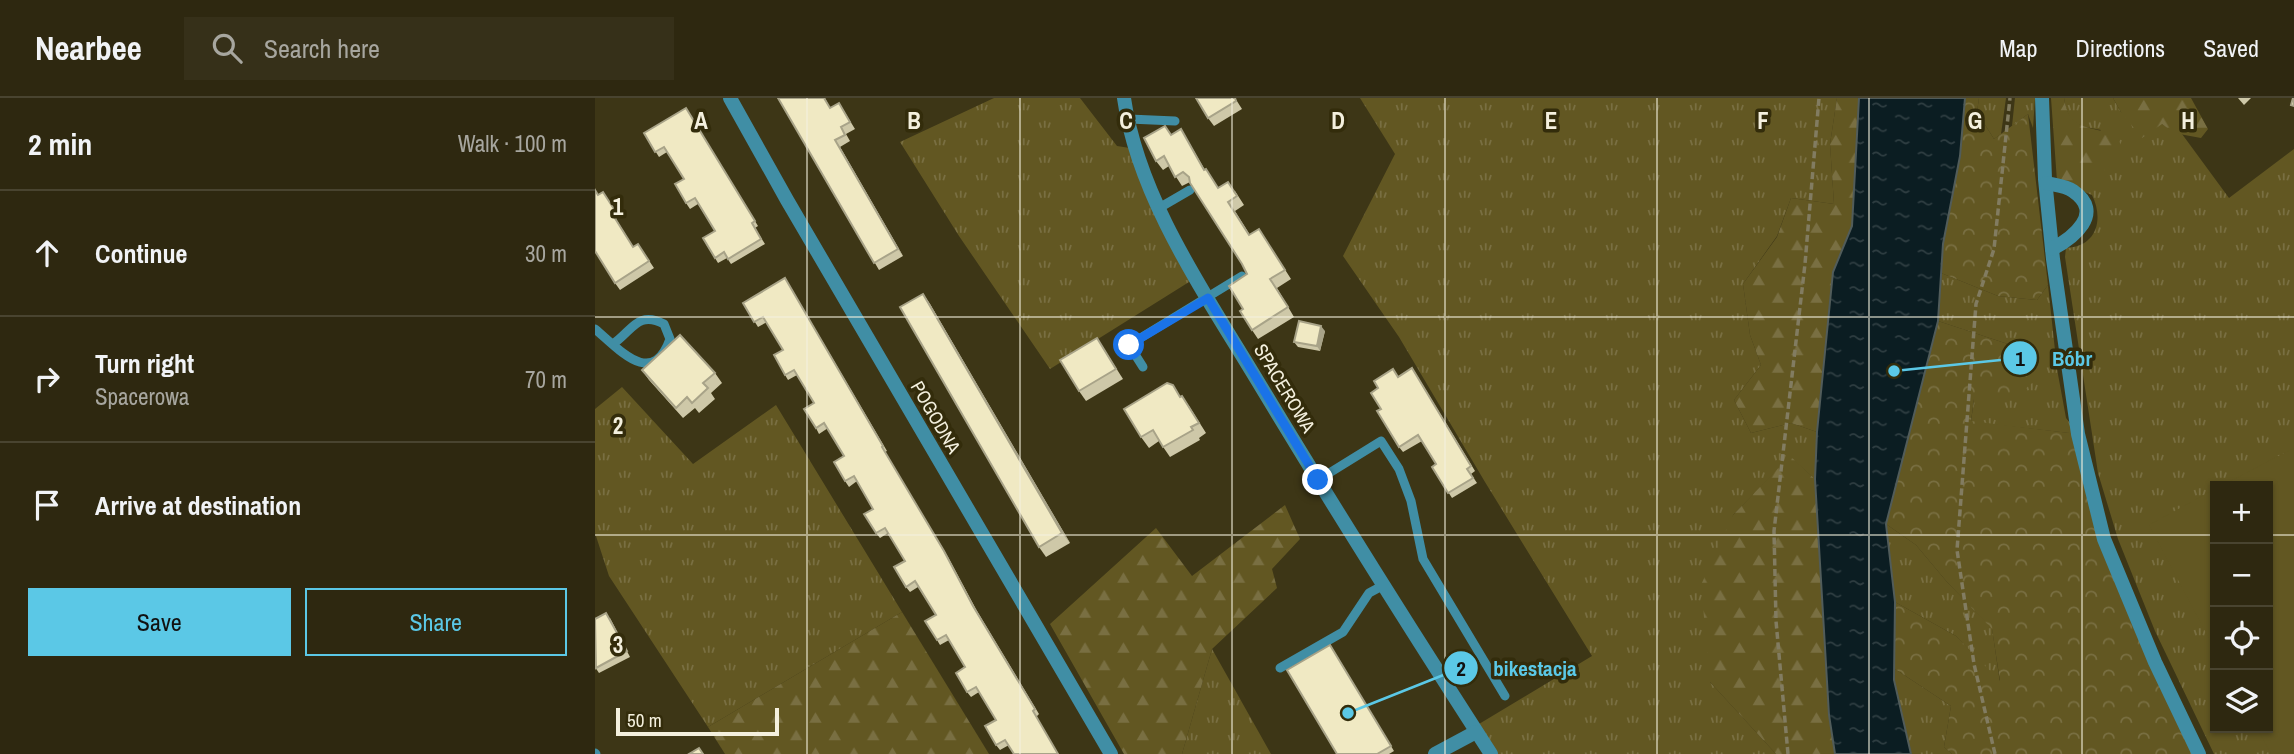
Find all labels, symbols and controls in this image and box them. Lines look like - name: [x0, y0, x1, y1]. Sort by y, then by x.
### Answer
- search box: [184, 17, 674, 80]
- text: Nearbee: [35, 26, 142, 70]
- icon: search: [208, 29, 246, 67]
- text: Search here: [264, 31, 380, 66]
- text: Map: [1999, 32, 2037, 64]
- text: Directions: [2075, 32, 2165, 64]
- text: Saved: [2203, 32, 2259, 64]
- text: A: [694, 105, 708, 136]
- text: B: [907, 105, 921, 136]
- text: C: [1119, 105, 1133, 136]
- text: D: [1331, 105, 1345, 136]
- text: E: [1545, 105, 1557, 136]
- text: F: [1757, 105, 1769, 136]
- text: G: [1968, 105, 1982, 136]
- text: H: [2181, 105, 2195, 136]
- text: 2 min: [28, 124, 92, 164]
- text: Walk · 100 m: [458, 128, 567, 159]
- text: 1: [613, 191, 624, 222]
- icon: ahead: [28, 234, 66, 272]
- text: Continue: [95, 236, 187, 271]
- text: 30 m: [525, 238, 567, 269]
- route start: [1113, 329, 1144, 360]
- callout: Bóbr: [2003, 337, 2106, 379]
- street label: SPACEROWA: [1248, 339, 1322, 438]
- text: 1: [2015, 344, 2025, 373]
- text: Bóbr: [2052, 344, 2092, 373]
- text: Turn right: [95, 346, 194, 381]
- icon: right: [28, 360, 66, 398]
- text: 70 m: [525, 364, 567, 395]
- street label: POGODNA: [905, 376, 967, 459]
- text: Spacerowa: [95, 381, 189, 412]
- text: 2: [613, 410, 623, 441]
- route end: [1302, 464, 1333, 495]
- map controls: [2210, 481, 2273, 733]
- button: +: [2210, 481, 2273, 544]
- icon: arrive: [28, 486, 66, 524]
- text: Arrive at destination: [95, 488, 301, 523]
- button: −: [2210, 544, 2273, 607]
- button: Save: [28, 588, 291, 656]
- button: Share: [305, 588, 567, 656]
- button: locate: [2210, 607, 2273, 670]
- text: 3: [613, 629, 623, 660]
- callout: bikestacja: [1444, 647, 1590, 689]
- text: 2: [1456, 654, 1466, 683]
- text: bikestacja: [1493, 654, 1577, 683]
- button: layers: [2210, 670, 2273, 733]
- scale bar: [616, 705, 779, 737]
- text: 50 m: [627, 707, 662, 733]

